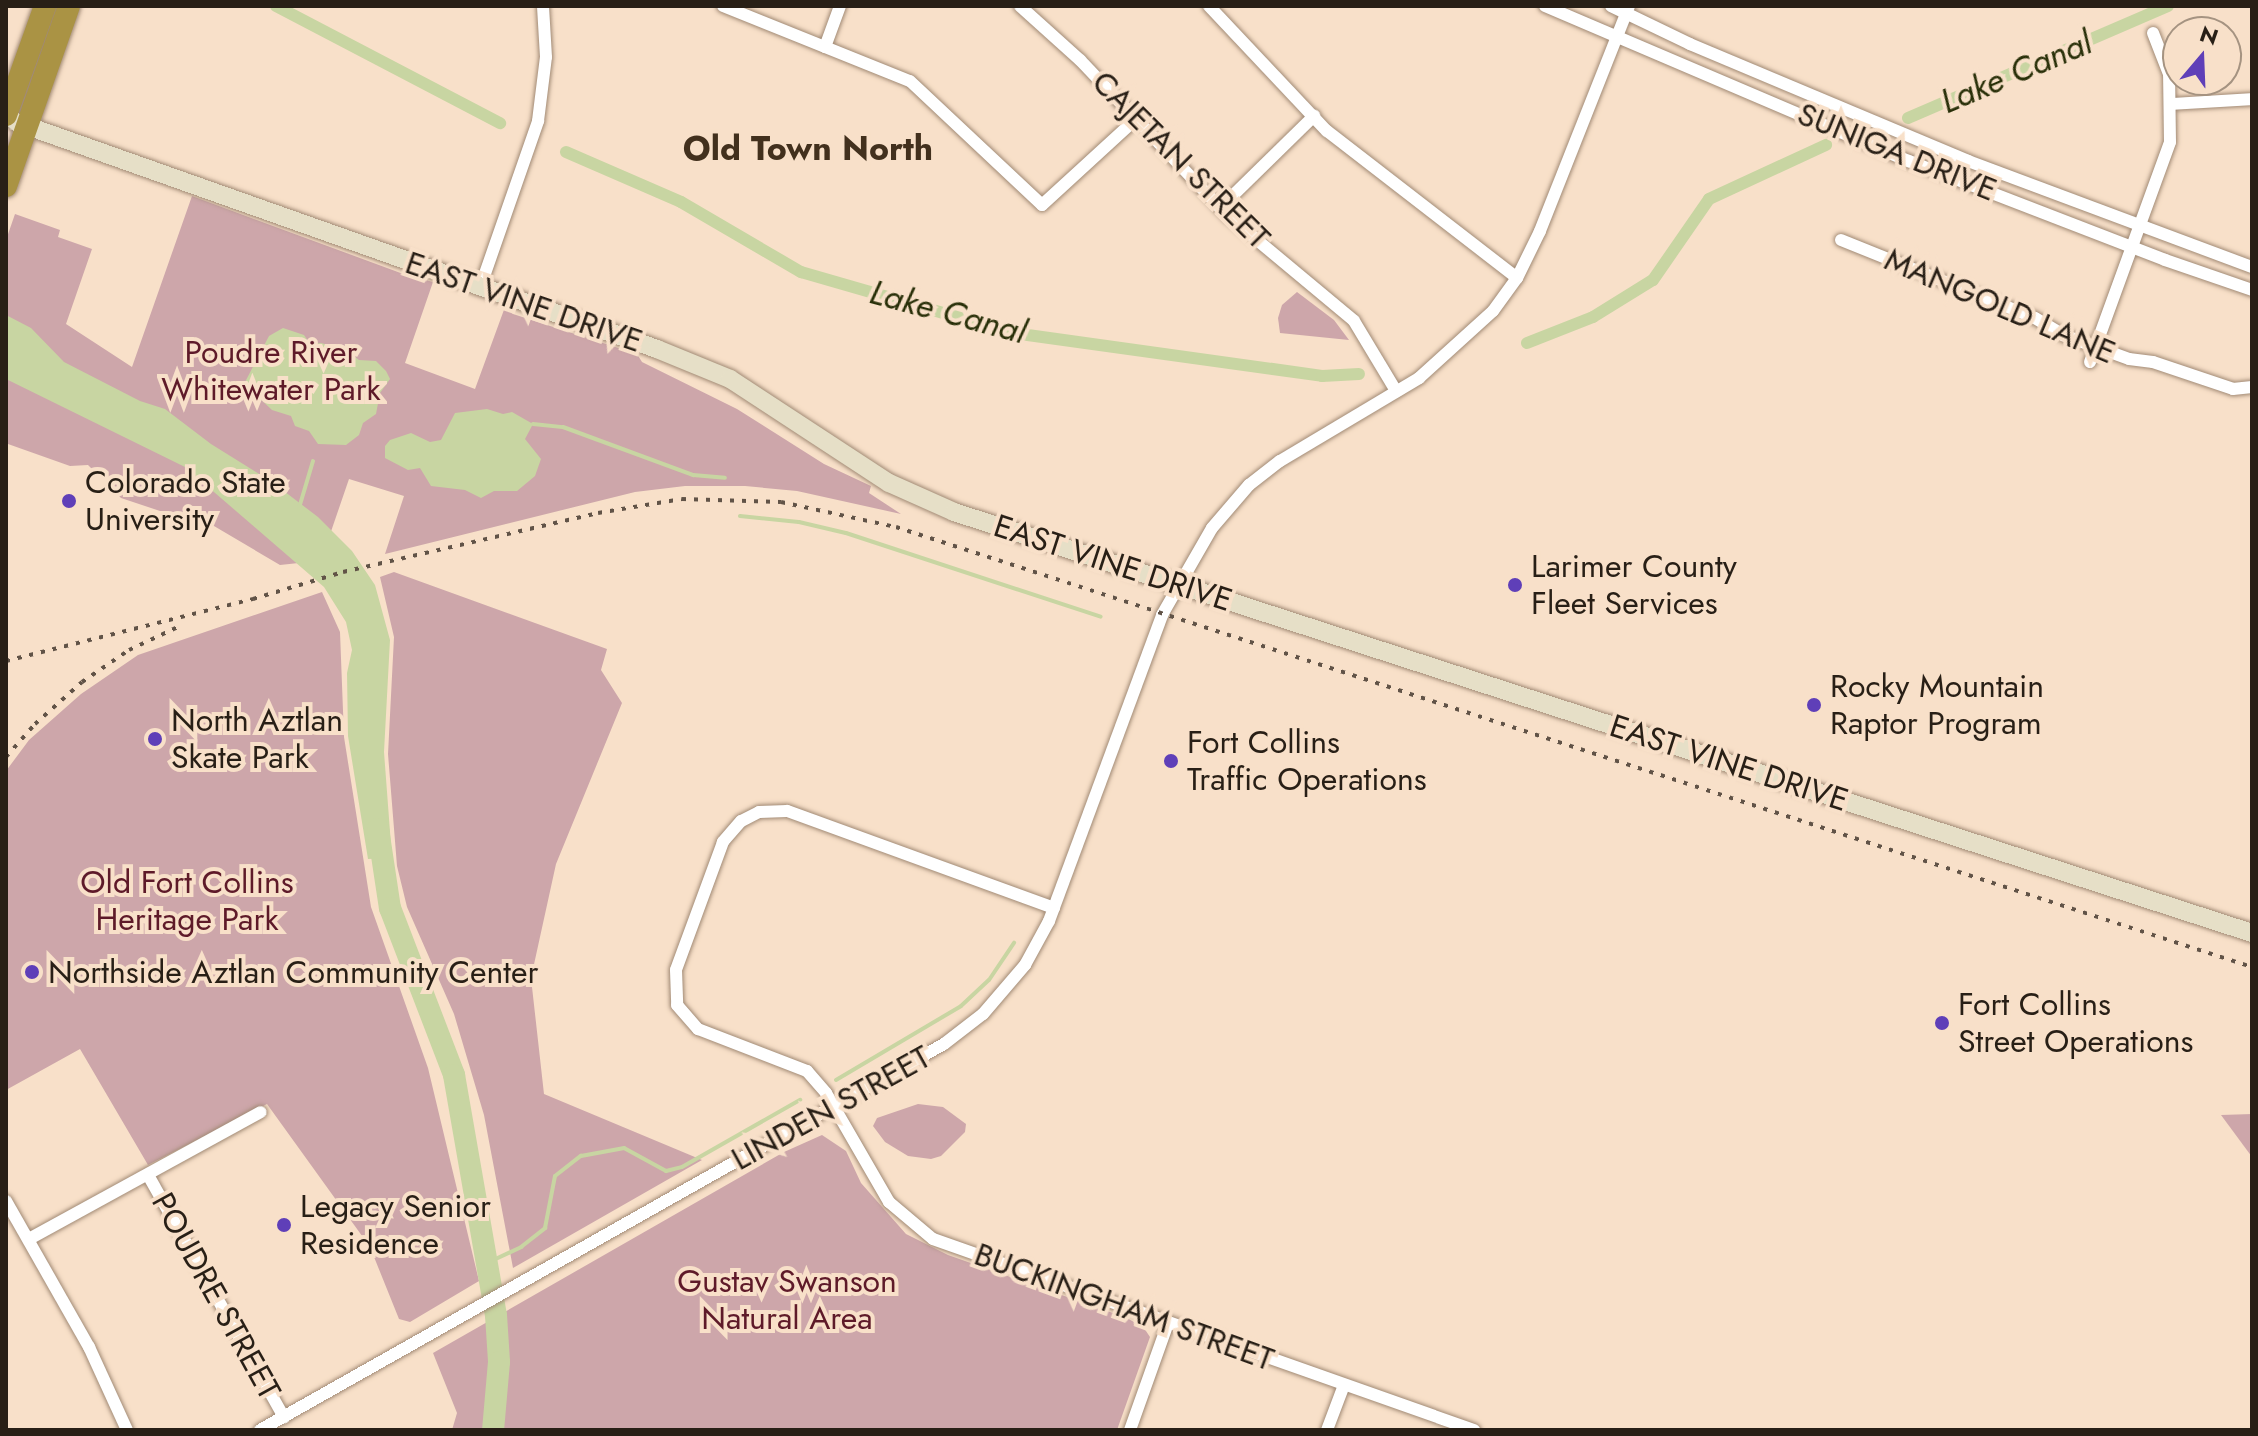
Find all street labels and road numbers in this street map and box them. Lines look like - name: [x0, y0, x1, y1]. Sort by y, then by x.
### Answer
- street label: CAJETAN STREET: [1084, 63, 1278, 257]
- street label: SUNIGA DRIVE: [1792, 95, 2002, 209]
- street label: MANGOLD LANE: [1879, 240, 2121, 372]
- street label: EAST VINE DRIVE: [401, 243, 647, 361]
- street label: EAST VINE DRIVE: [989, 506, 1237, 620]
- street label: EAST VINE DRIVE: [1605, 706, 1853, 820]
- street label: LINDEN STREET: [725, 1038, 937, 1178]
- street label: POUDRE STREET: [143, 1186, 289, 1406]
- street label: BUCKINGHAM STREET: [969, 1235, 1279, 1379]

